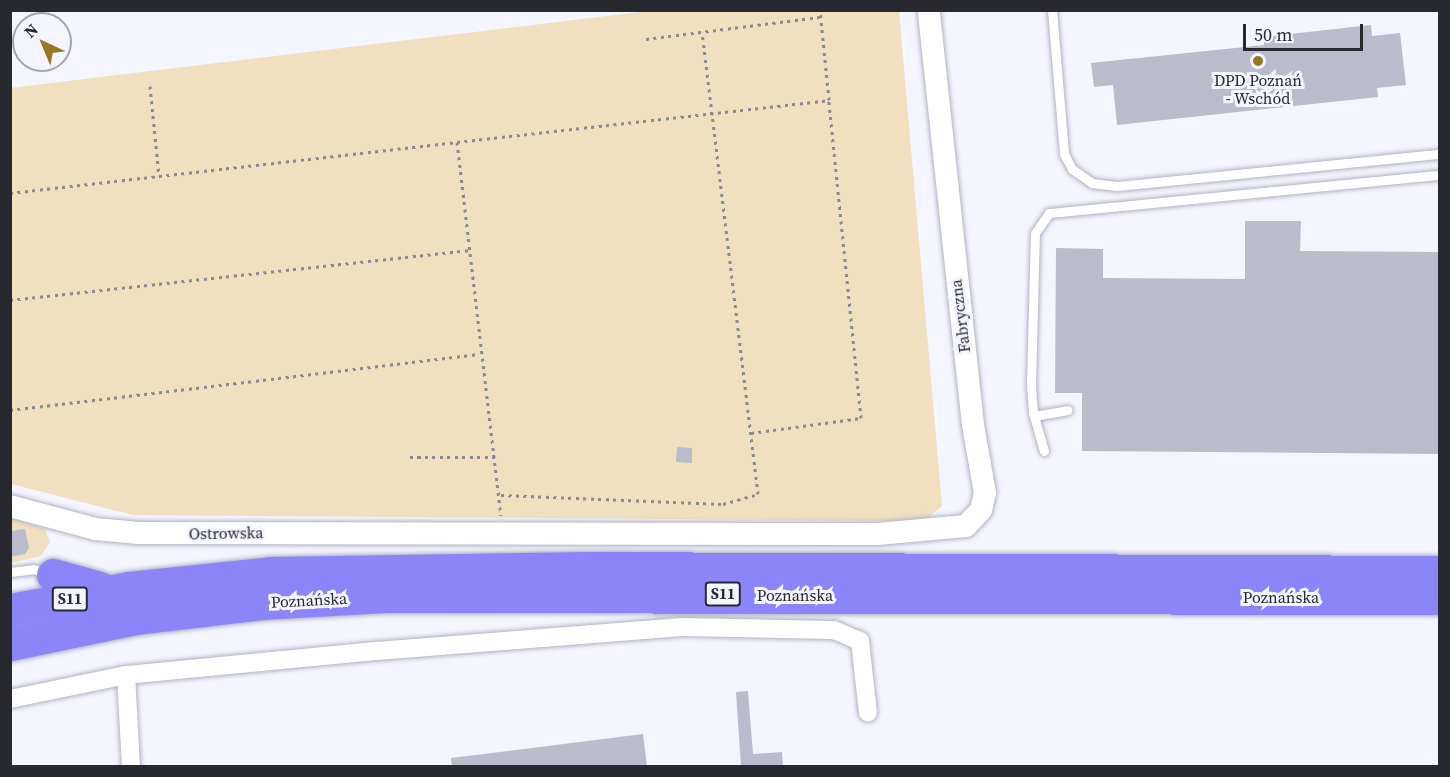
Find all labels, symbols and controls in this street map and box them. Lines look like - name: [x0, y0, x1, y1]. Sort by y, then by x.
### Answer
- north arrow: [12, 12, 72, 72]
- scale bar: [1246, 12, 1366, 50]
- text: N: [19, 19, 43, 42]
- text: 50 m: [1254, 22, 1292, 47]
- marker: DPD Poznań - Wschód: [1251, 54, 1265, 68]
- place label: DPD Poznań - Wschód: [1214, 70, 1302, 108]
- street label: Fabryczna: [946, 278, 974, 354]
- street label: Ostrowska: [189, 523, 263, 543]
- road number: S11: [704, 582, 742, 606]
- street label: Poznańska: [757, 585, 833, 605]
- road number: S11: [50, 587, 90, 611]
- street label: Poznańska: [1243, 587, 1319, 607]
- street label: Poznańska: [270, 588, 348, 612]

